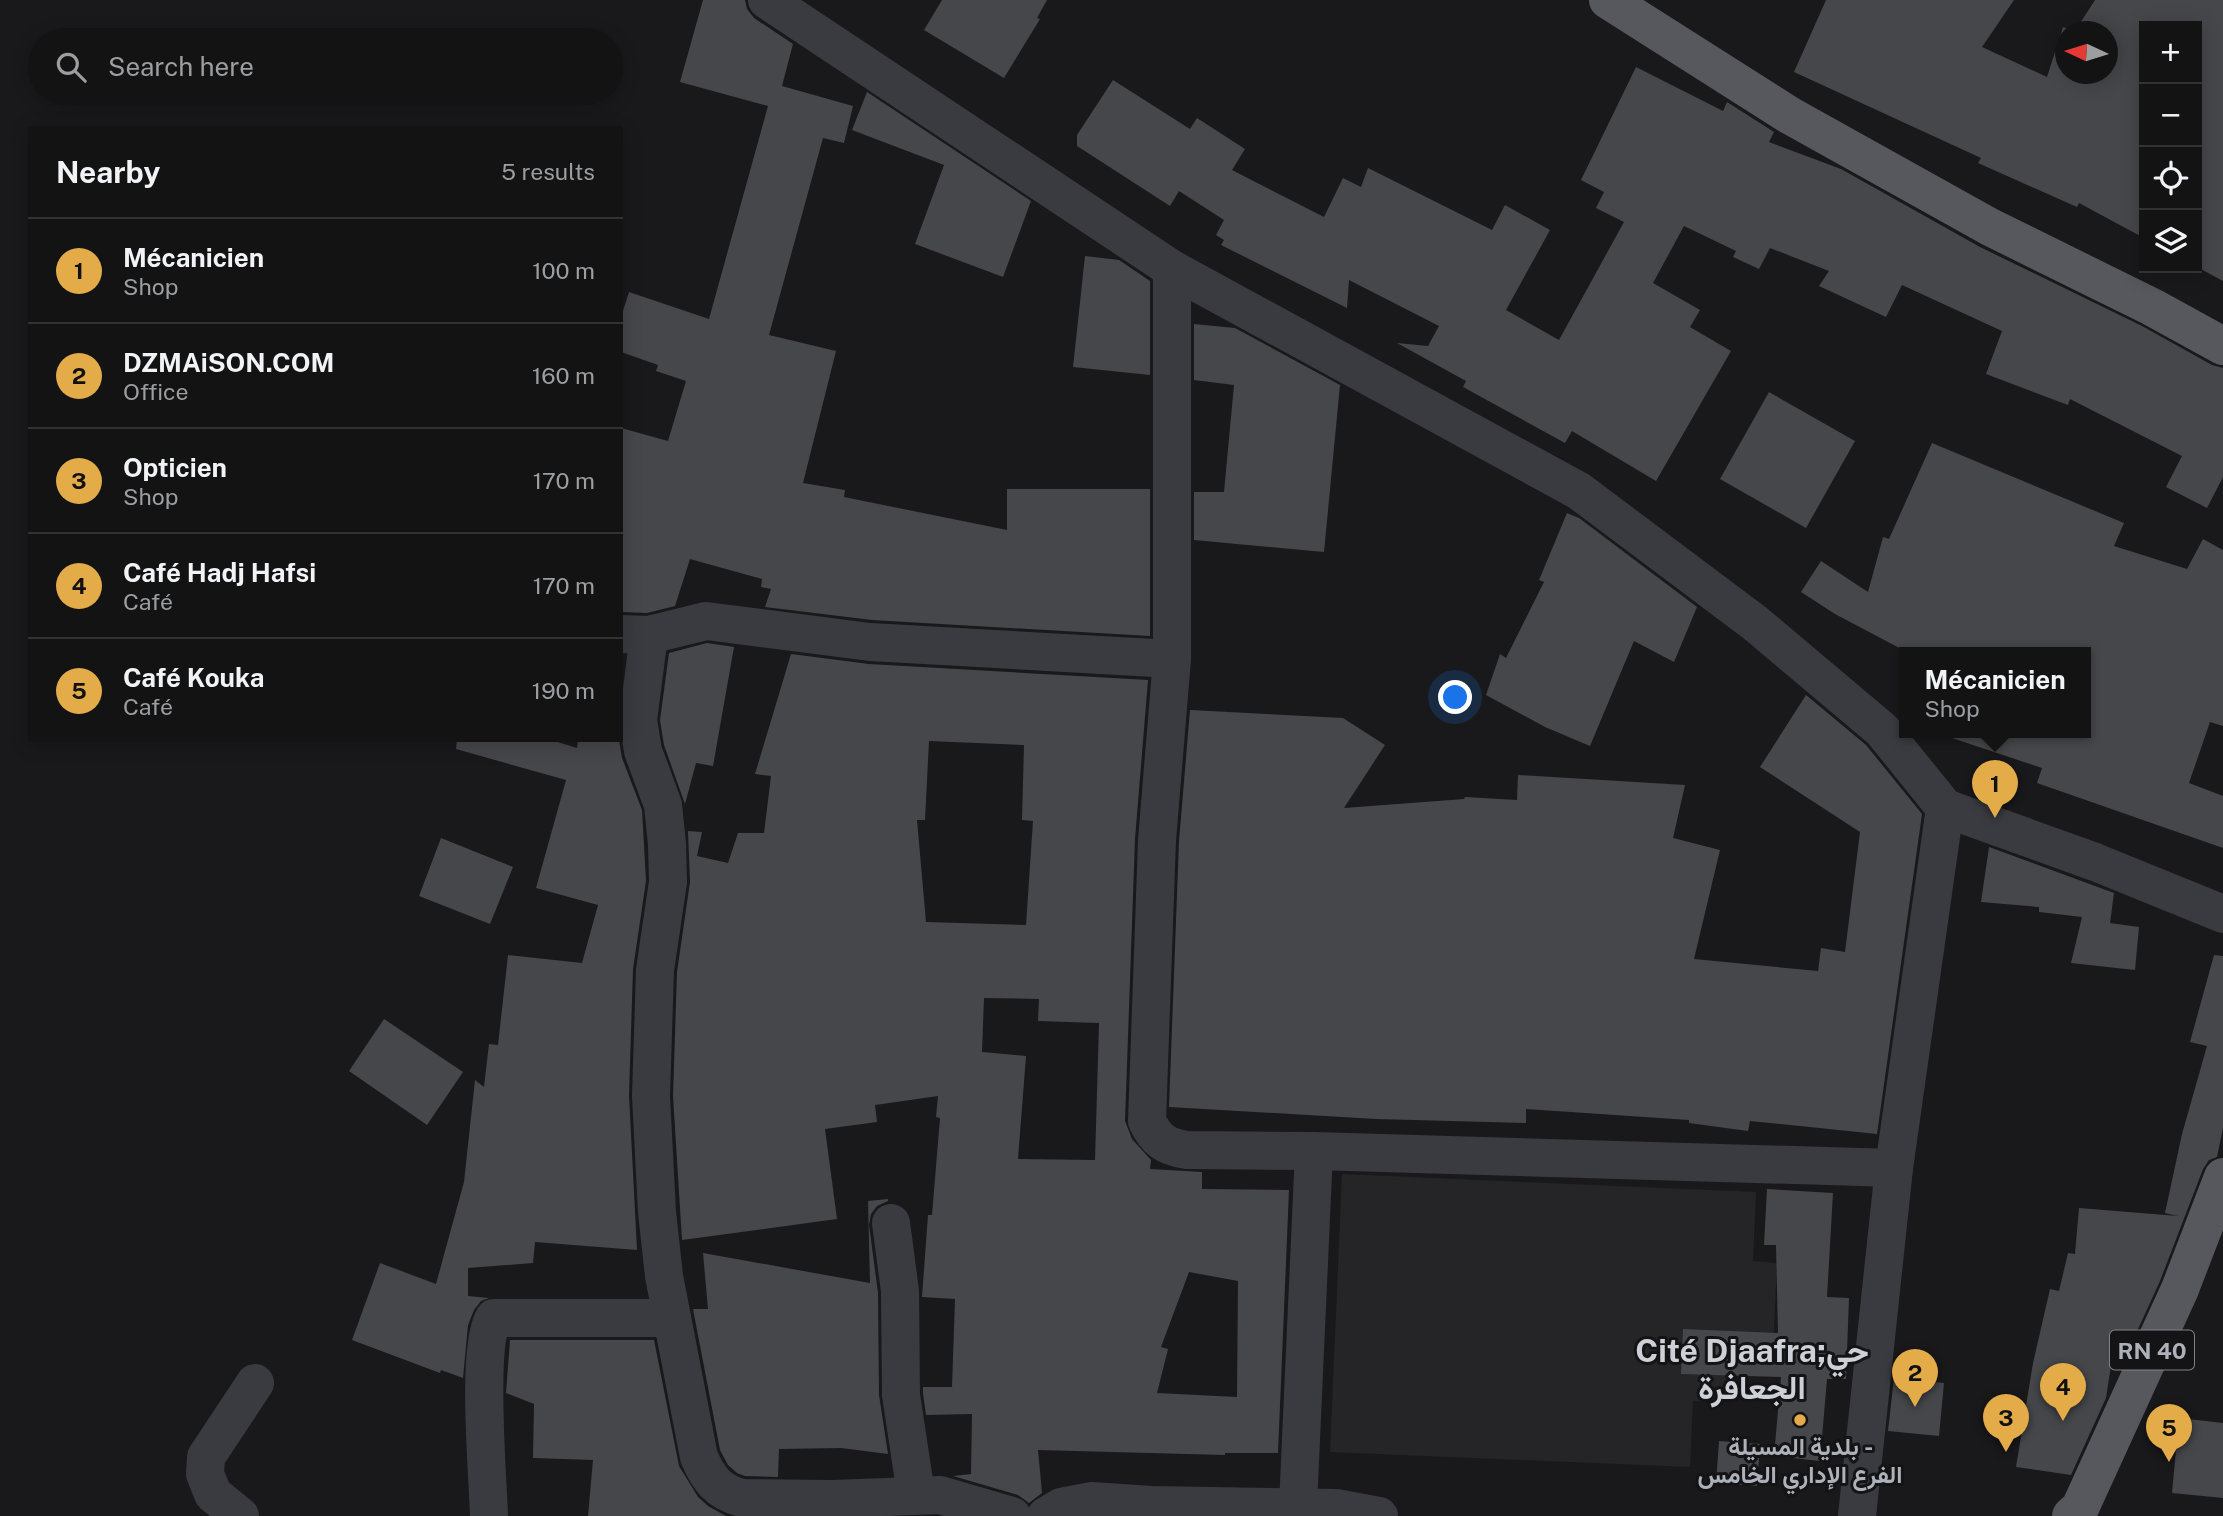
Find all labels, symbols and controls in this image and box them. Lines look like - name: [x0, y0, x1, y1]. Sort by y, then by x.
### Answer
- north arrow: [2055, 21, 2118, 84]
- map controls: [2139, 21, 2202, 273]
- button: +: [2139, 21, 2202, 84]
- search box: [28, 28, 623, 105]
- icon: search: [52, 48, 90, 86]
- text: Search here: [108, 51, 254, 82]
- button: −: [2139, 84, 2202, 147]
- button: locate: [2139, 147, 2202, 210]
- text: Nearby: [56, 154, 160, 190]
- text: 5 results: [501, 158, 595, 185]
- button: layers: [2139, 210, 2202, 273]
- text: Mécanicien: [123, 242, 264, 273]
- text: 1: [74, 257, 84, 284]
- text: 100 m: [532, 257, 595, 284]
- text: Shop: [123, 273, 178, 300]
- text: DZMAiSON.COM: [123, 347, 334, 378]
- text: 2: [72, 362, 86, 389]
- text: 160 m: [532, 362, 595, 389]
- text: Office: [123, 378, 189, 405]
- text: Opticien: [123, 452, 227, 483]
- text: 3: [71, 467, 87, 494]
- text: 170 m: [533, 467, 595, 494]
- text: Shop: [123, 483, 178, 510]
- text: Café Hadj Hafsi: [123, 557, 316, 588]
- text: 4: [71, 572, 87, 599]
- text: 170 m: [533, 572, 595, 599]
- text: Café: [123, 588, 173, 615]
- popup: [1899, 647, 2091, 738]
- text: Café Kouka: [123, 662, 264, 693]
- text: Mécanicien: [1924, 664, 2066, 695]
- text: 5: [71, 677, 87, 704]
- text: 190 m: [532, 677, 595, 704]
- your location: [1438, 680, 1472, 714]
- text: Café: [123, 693, 173, 720]
- text: Shop: [1924, 695, 1980, 722]
- pin: 1: [1972, 760, 2018, 818]
- road number: RN 40: [2110, 1330, 2194, 1370]
- district label: Cité Djaafra;حي الجعافرة: [1635, 1332, 1869, 1408]
- pin: 2: [1892, 1349, 1938, 1407]
- pin: 4: [2040, 1363, 2086, 1421]
- pin: 3: [1983, 1394, 2029, 1452]
- pin: 5: [2146, 1404, 2192, 1462]
- marker: بلدية المسيلة - الفرع الإداري الخامس: [1792, 1412, 1808, 1428]
- place label: بلدية المسيلة - الفرع الإداري الخامس: [1697, 1432, 1903, 1495]

